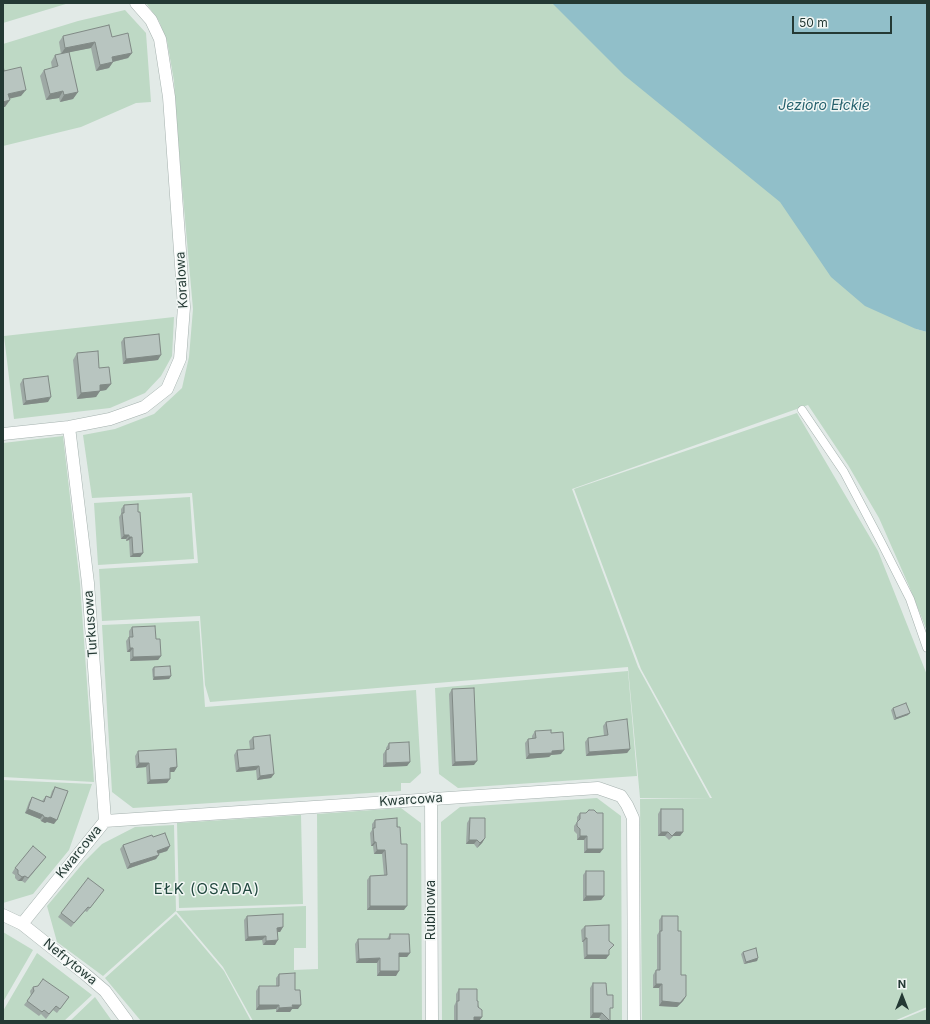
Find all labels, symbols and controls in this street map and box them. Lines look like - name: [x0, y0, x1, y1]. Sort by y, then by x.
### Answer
- scale bar: [794, 8, 894, 34]
- text: 50 m: [799, 15, 828, 30]
- water label: Jezioro Ełckie: [778, 98, 870, 114]
- street label: Koralowa: [173, 251, 191, 309]
- street label: Turkusowa: [81, 590, 101, 658]
- street label: Kwarcowa: [379, 790, 443, 810]
- street label: Kwarcowa: [53, 822, 105, 882]
- district label: EŁK (OSADA): [154, 880, 260, 898]
- street label: Rubinowa: [423, 880, 439, 940]
- street label: Nefrytowa: [40, 936, 100, 988]
- north arrow: [882, 976, 922, 1016]
- text: N: [898, 977, 906, 991]

